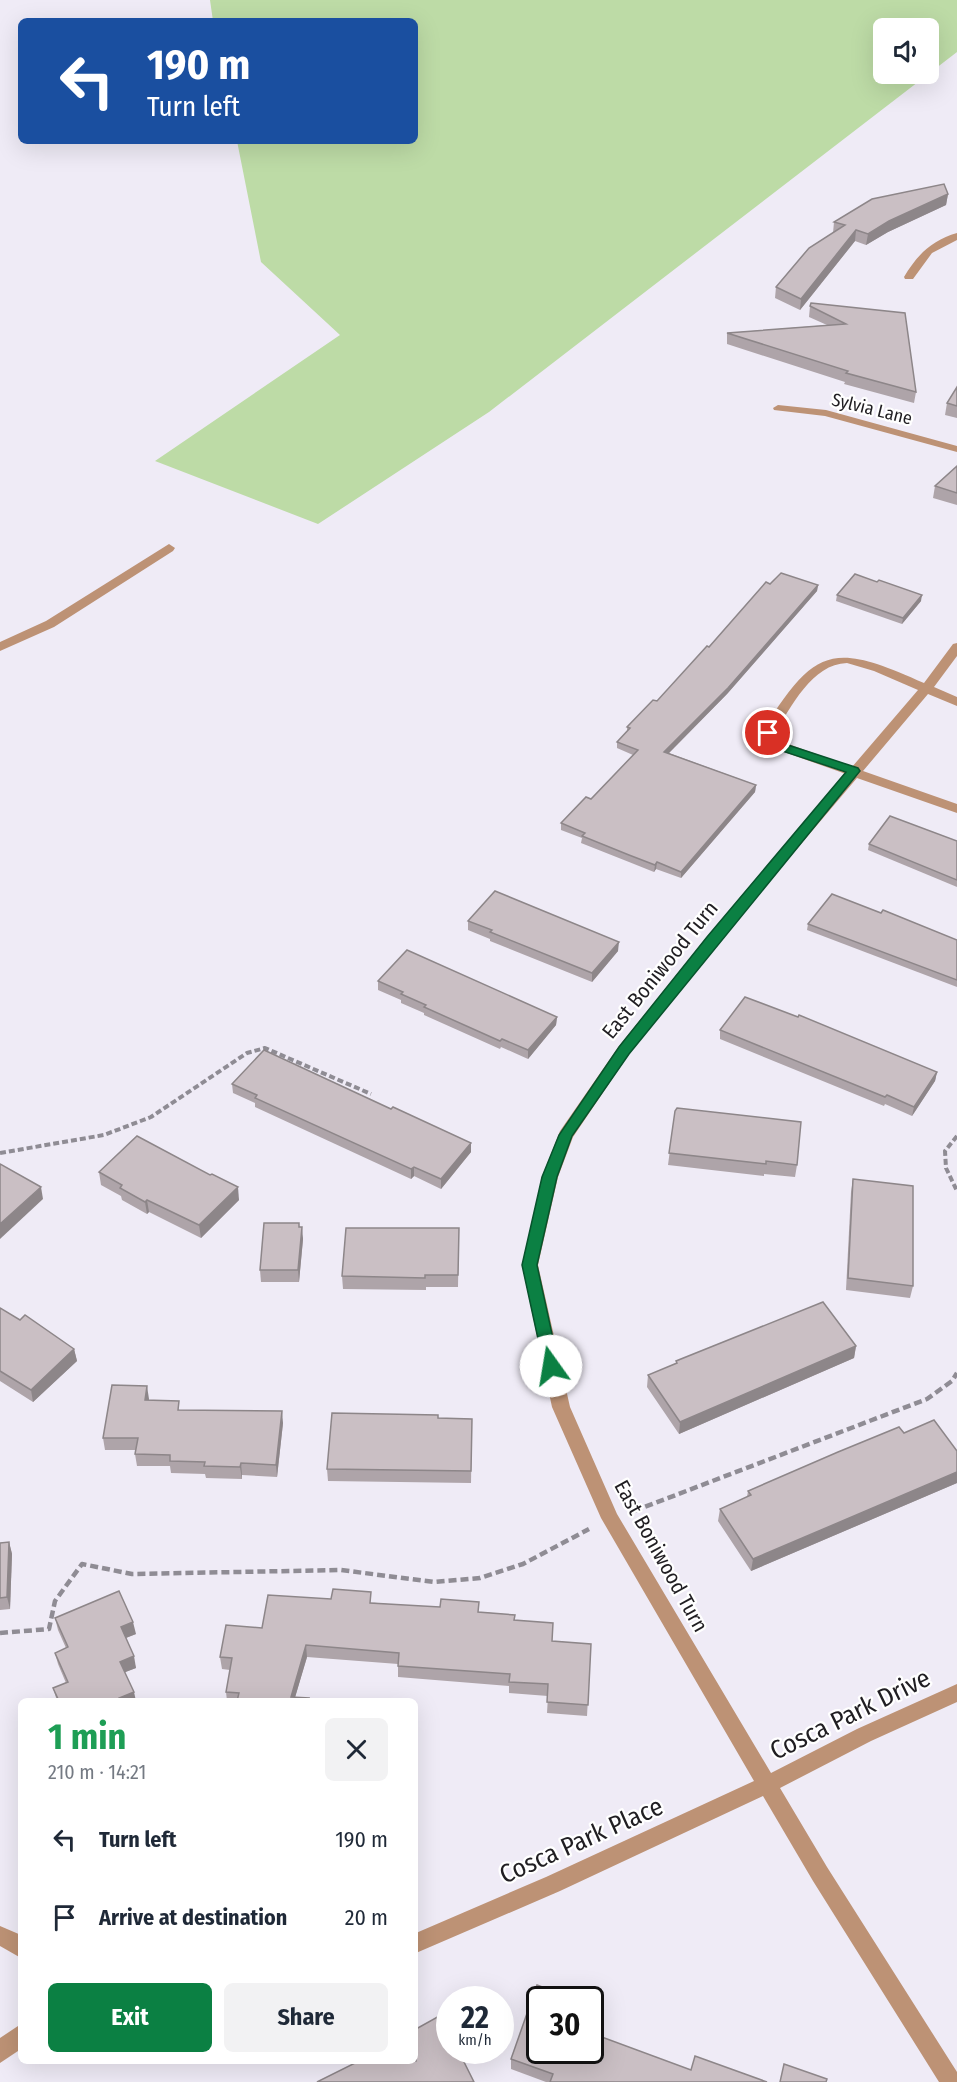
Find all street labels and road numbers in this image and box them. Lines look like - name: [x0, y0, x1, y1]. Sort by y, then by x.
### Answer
- street label: Sylvia Lane: [830, 388, 915, 430]
- street label: East Boniwood Turn: [596, 896, 724, 1044]
- street label: East Boniwood Turn: [608, 1475, 714, 1637]
- street label: Cosca Park Drive: [765, 1662, 935, 1767]
- street label: Cosca Park Place: [495, 1791, 668, 1890]

